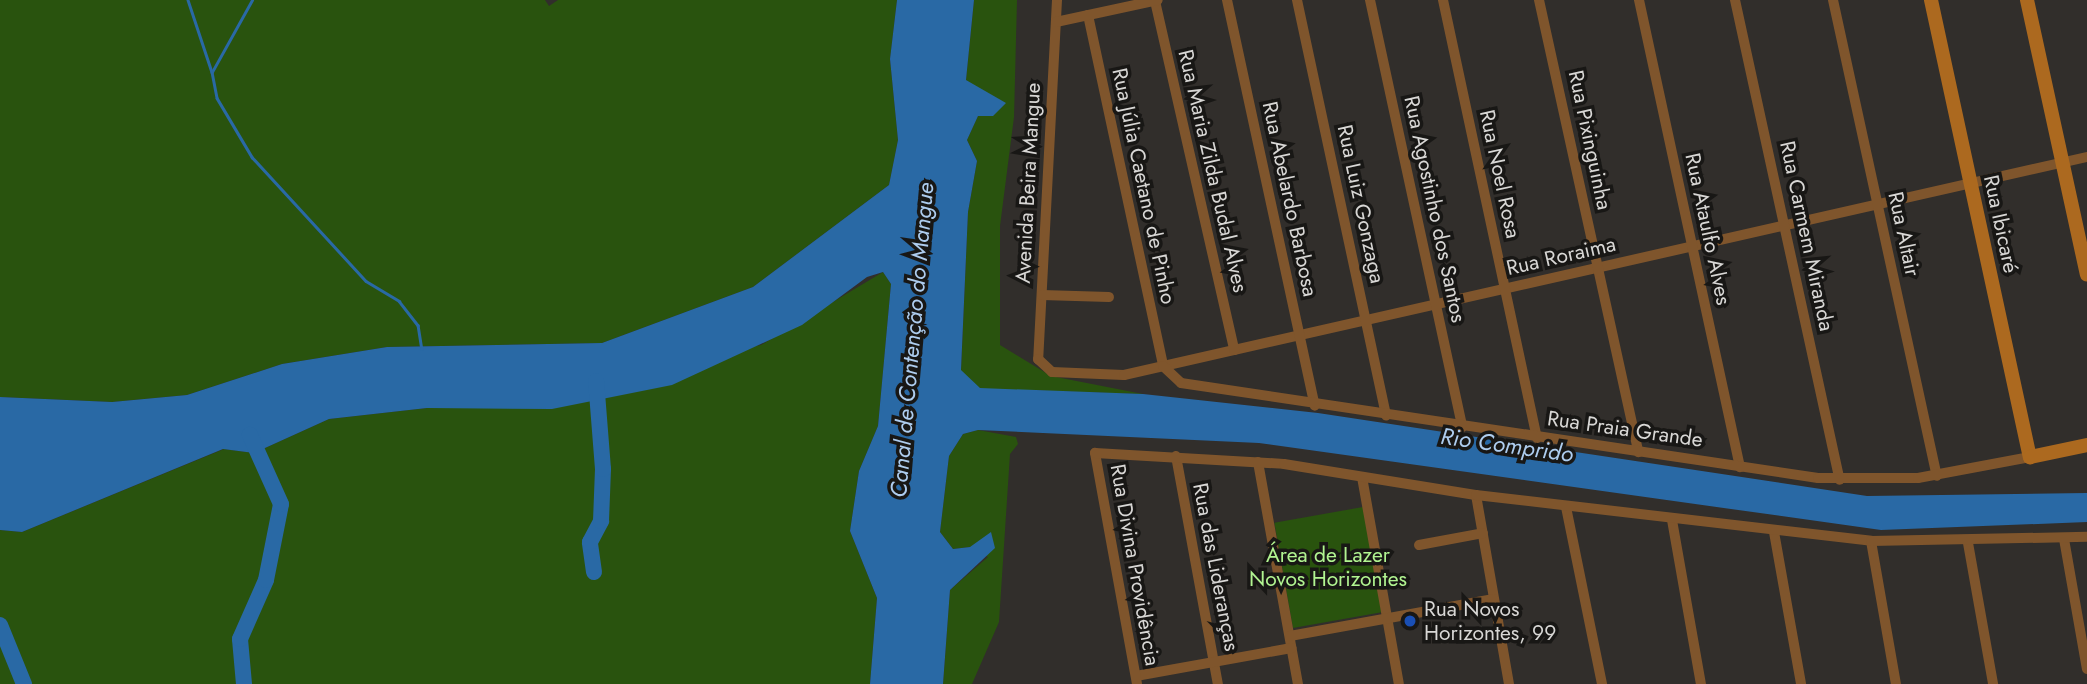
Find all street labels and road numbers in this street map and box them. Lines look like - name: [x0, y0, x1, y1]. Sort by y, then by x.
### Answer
- street label: Rua Maria Zilda Budal Alves: [1173, 47, 1253, 295]
- street label: Rua Júlia Caetano de Pinho: [1107, 66, 1181, 306]
- street label: Rua Pixinguinha: [1563, 68, 1617, 212]
- street label: Avenida Beira Mangue: [1010, 82, 1046, 284]
- street label: Rua Agostinho dos Santos: [1399, 93, 1471, 325]
- street label: Rua Abelardo Barbosa: [1257, 99, 1323, 299]
- street label: Rua Noel Rosa: [1474, 107, 1526, 241]
- street label: Rua Luiz Gonzaga: [1332, 123, 1390, 285]
- street label: Rua Carmem Miranda: [1775, 139, 1839, 333]
- street label: Rua Ataulfo Alves: [1680, 151, 1736, 307]
- street label: Rua Ibicaré: [1978, 173, 2024, 275]
- street label: Rua Altair: [1883, 189, 1925, 279]
- street label: Rua Roraima: [1504, 231, 1618, 281]
- street label: Rua Praia Grande: [1546, 406, 1704, 452]
- street label: Rua Divina Providência: [1105, 462, 1165, 668]
- street label: Rua das Lideranças: [1187, 481, 1245, 653]

